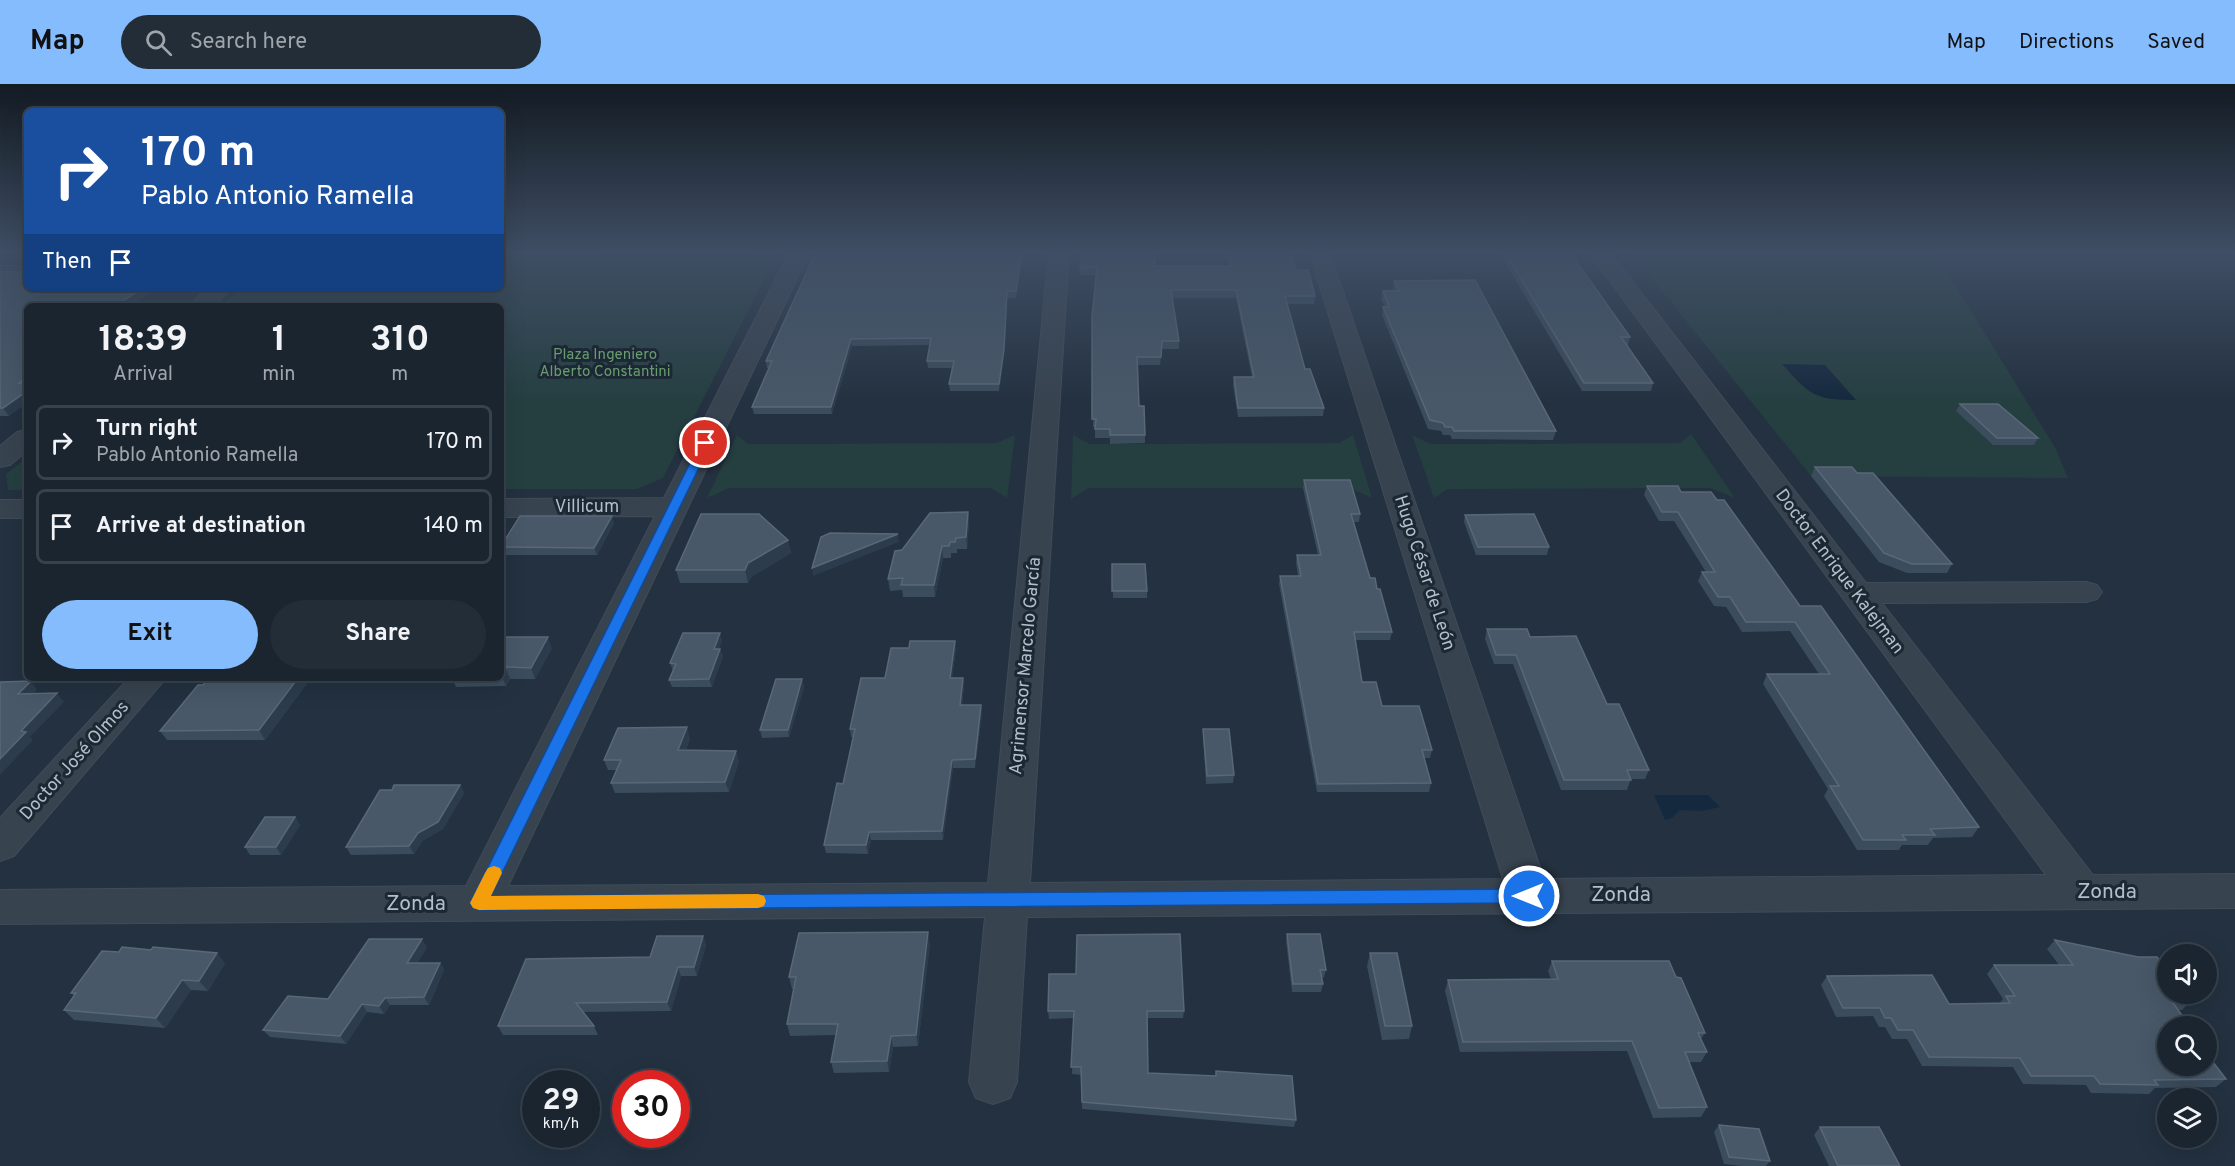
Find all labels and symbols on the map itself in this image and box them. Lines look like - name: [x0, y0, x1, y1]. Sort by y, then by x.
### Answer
- park label: Plaza Ingeniero Alberto Constantini: [539, 346, 671, 382]
- pin: [679, 417, 730, 468]
- street label: Doctor Enrique Kalejman: [1769, 485, 1909, 659]
- street label: Hugo César de León: [1388, 492, 1460, 654]
- street label: Villicum: [555, 496, 619, 519]
- street label: Agrimensor Marcelo García: [1005, 556, 1047, 776]
- street label: Doctor José Olmos: [15, 697, 135, 825]
- position arrow: [1497, 864, 1561, 928]
- street label: Zonda: [2077, 879, 2137, 906]
- street label: Zonda: [1591, 882, 1651, 909]
- street label: Zonda: [386, 891, 446, 918]
- speed limit sign: 30: [612, 1070, 690, 1148]

